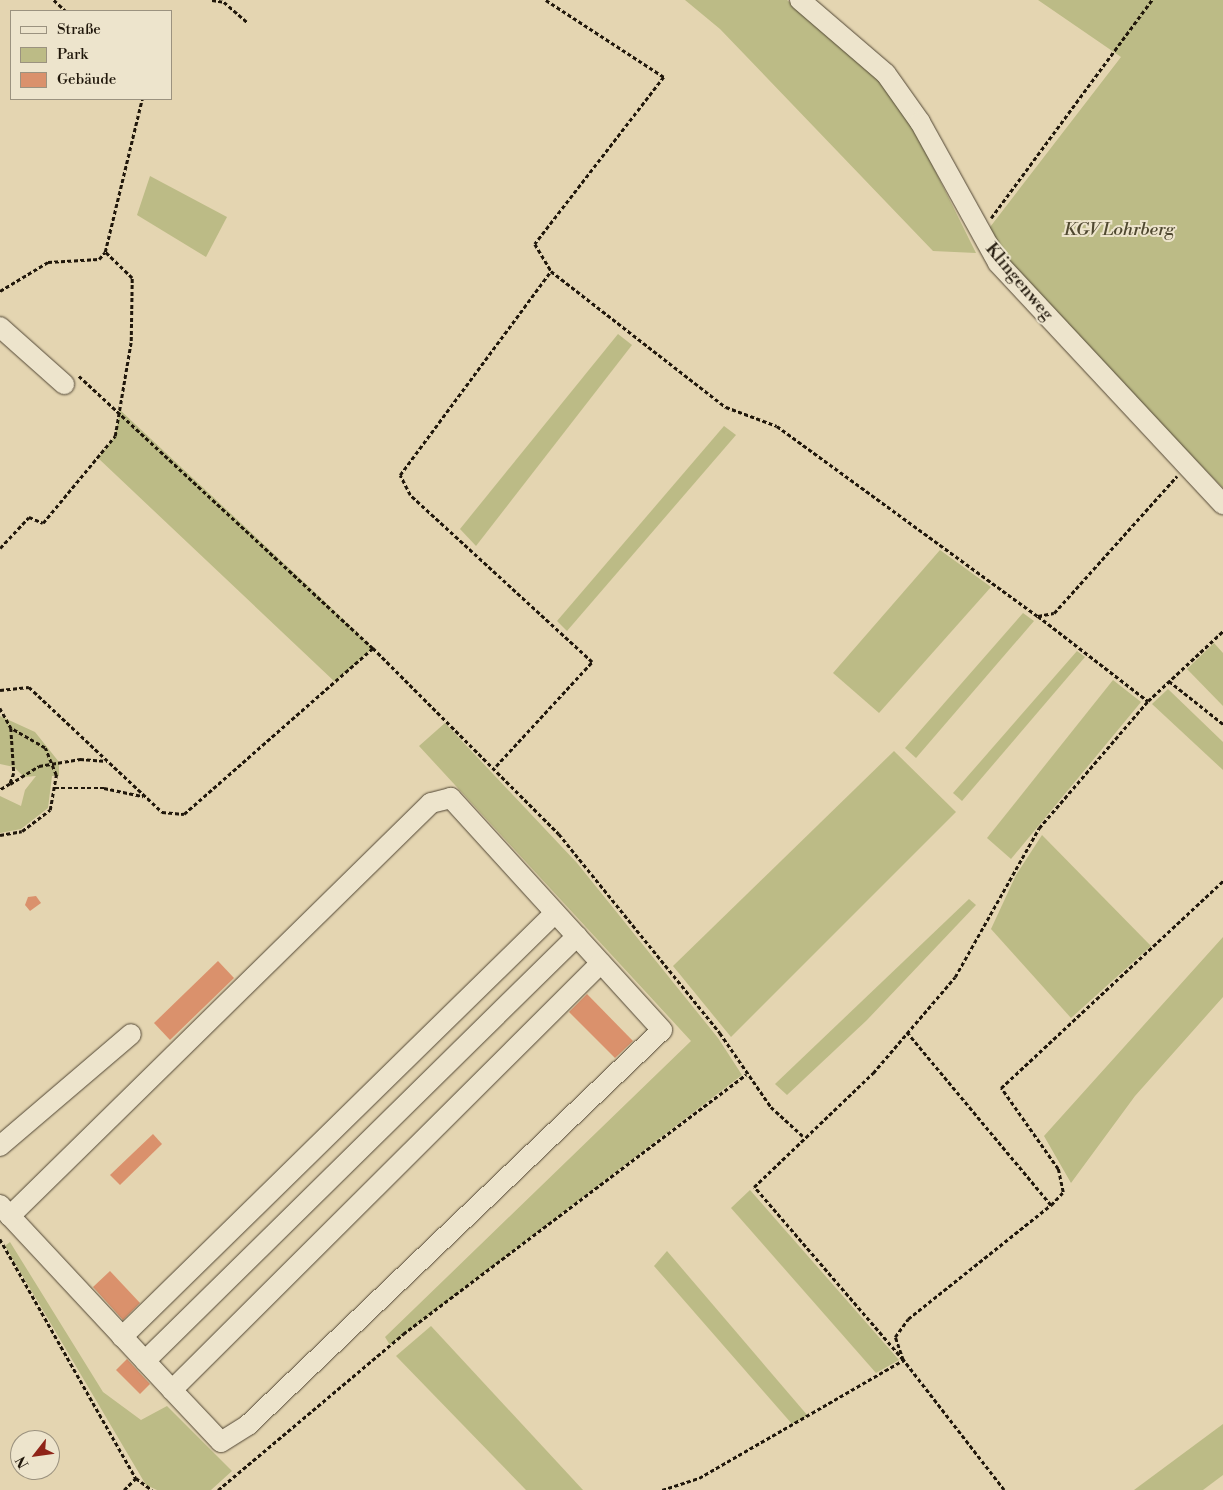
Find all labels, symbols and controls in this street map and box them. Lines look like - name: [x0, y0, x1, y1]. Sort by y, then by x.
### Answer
- legend: [10, 10, 172, 100]
- text: Straße: [57, 20, 101, 39]
- text: Park: [57, 45, 88, 64]
- text: Gebäude: [57, 70, 116, 89]
- park label: KGV Lohrberg: [1064, 219, 1174, 241]
- street label: Klingenweg: [980, 239, 1058, 325]
- north arrow: [10, 1430, 60, 1480]
- text: N: [12, 1453, 33, 1471]

